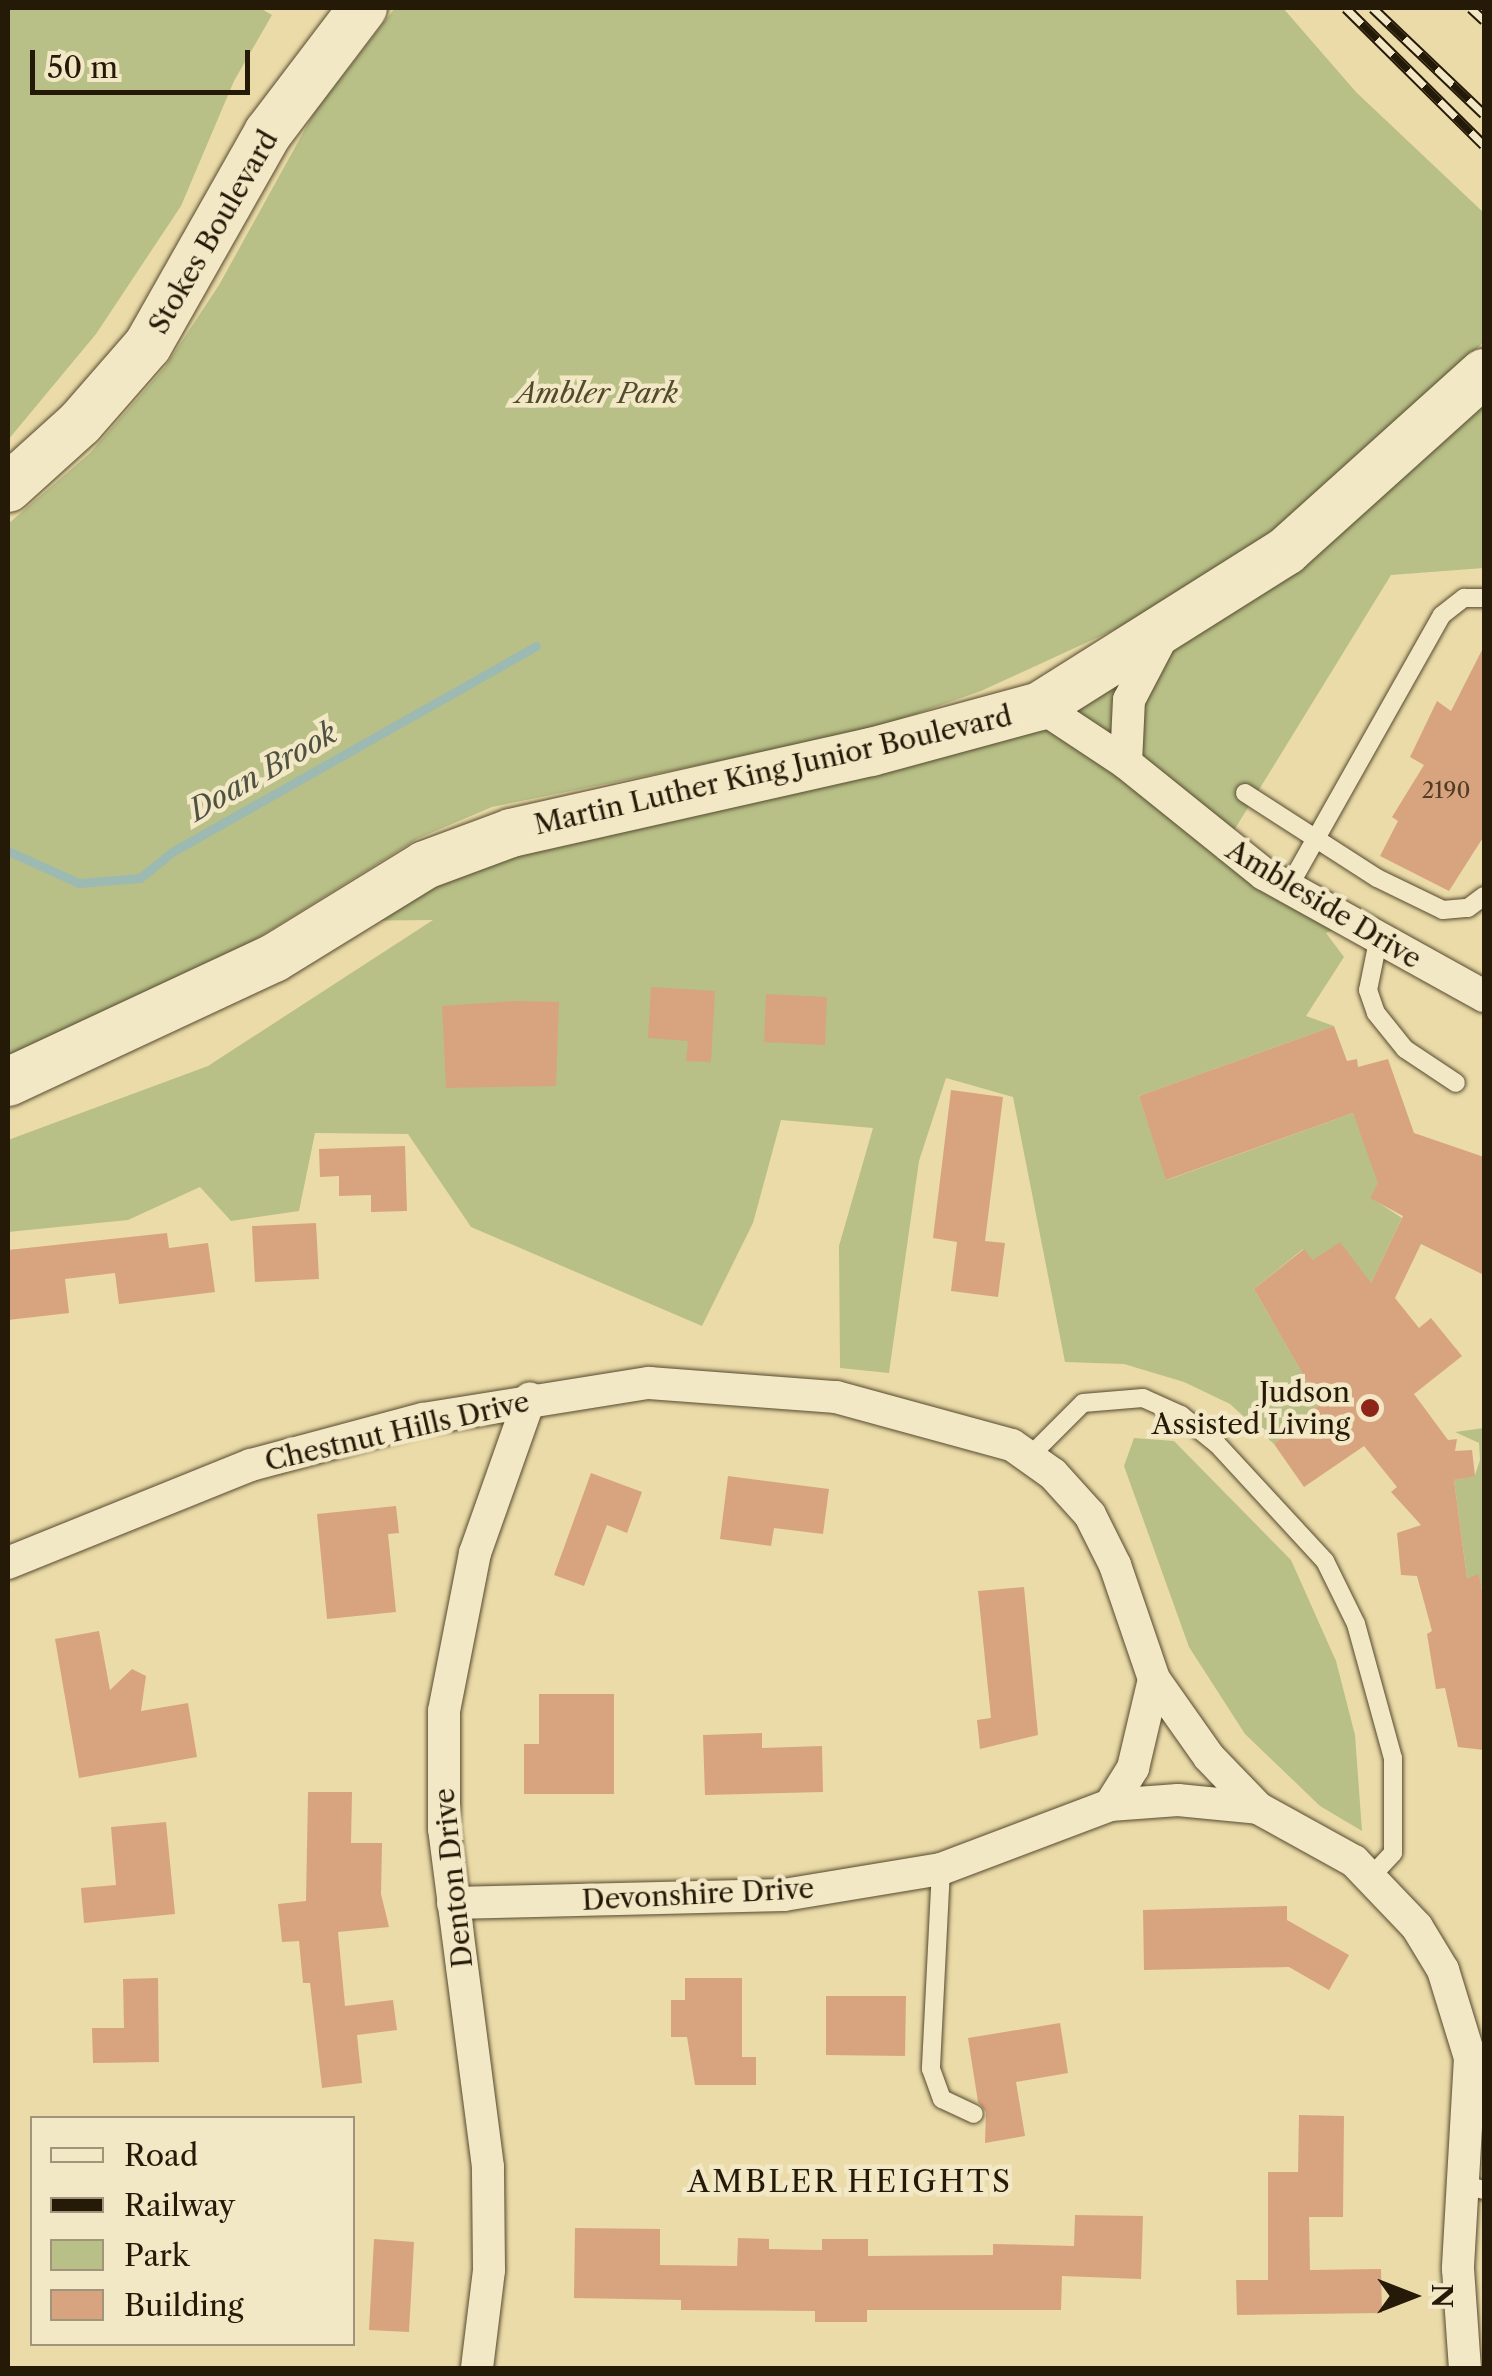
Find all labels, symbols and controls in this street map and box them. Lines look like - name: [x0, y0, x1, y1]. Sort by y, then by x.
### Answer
- scale bar: [35, 30, 255, 92]
- text: 50 m: [47, 49, 118, 86]
- street label: Stokes Boulevard: [141, 124, 285, 340]
- park label: Ambler Park: [516, 376, 678, 410]
- street label: Martin Luther King Junior Boulevard: [530, 698, 1016, 842]
- water label: Doan Brook: [182, 715, 344, 829]
- house number: 2190: [1422, 778, 1470, 804]
- street label: Ambleside Drive: [1220, 833, 1428, 975]
- place label: Judson Assisted Living: [1152, 1375, 1350, 1441]
- street label: Chestnut Hills Drive: [261, 1384, 533, 1478]
- marker: Judson Assisted Living: [1359, 1397, 1381, 1419]
- street label: Denton Drive: [427, 1786, 479, 1970]
- street label: Devonshire Drive: [581, 1871, 815, 1917]
- legend: [30, 2116, 355, 2346]
- text: Road: [124, 2137, 198, 2174]
- district label: AMBLER HEIGHTS: [687, 2164, 1013, 2200]
- text: Railway: [124, 2187, 235, 2224]
- text: Park: [124, 2237, 189, 2274]
- north arrow: [1362, 2246, 1462, 2346]
- text: N: [1425, 2284, 1459, 2308]
- text: Building: [124, 2287, 244, 2324]

